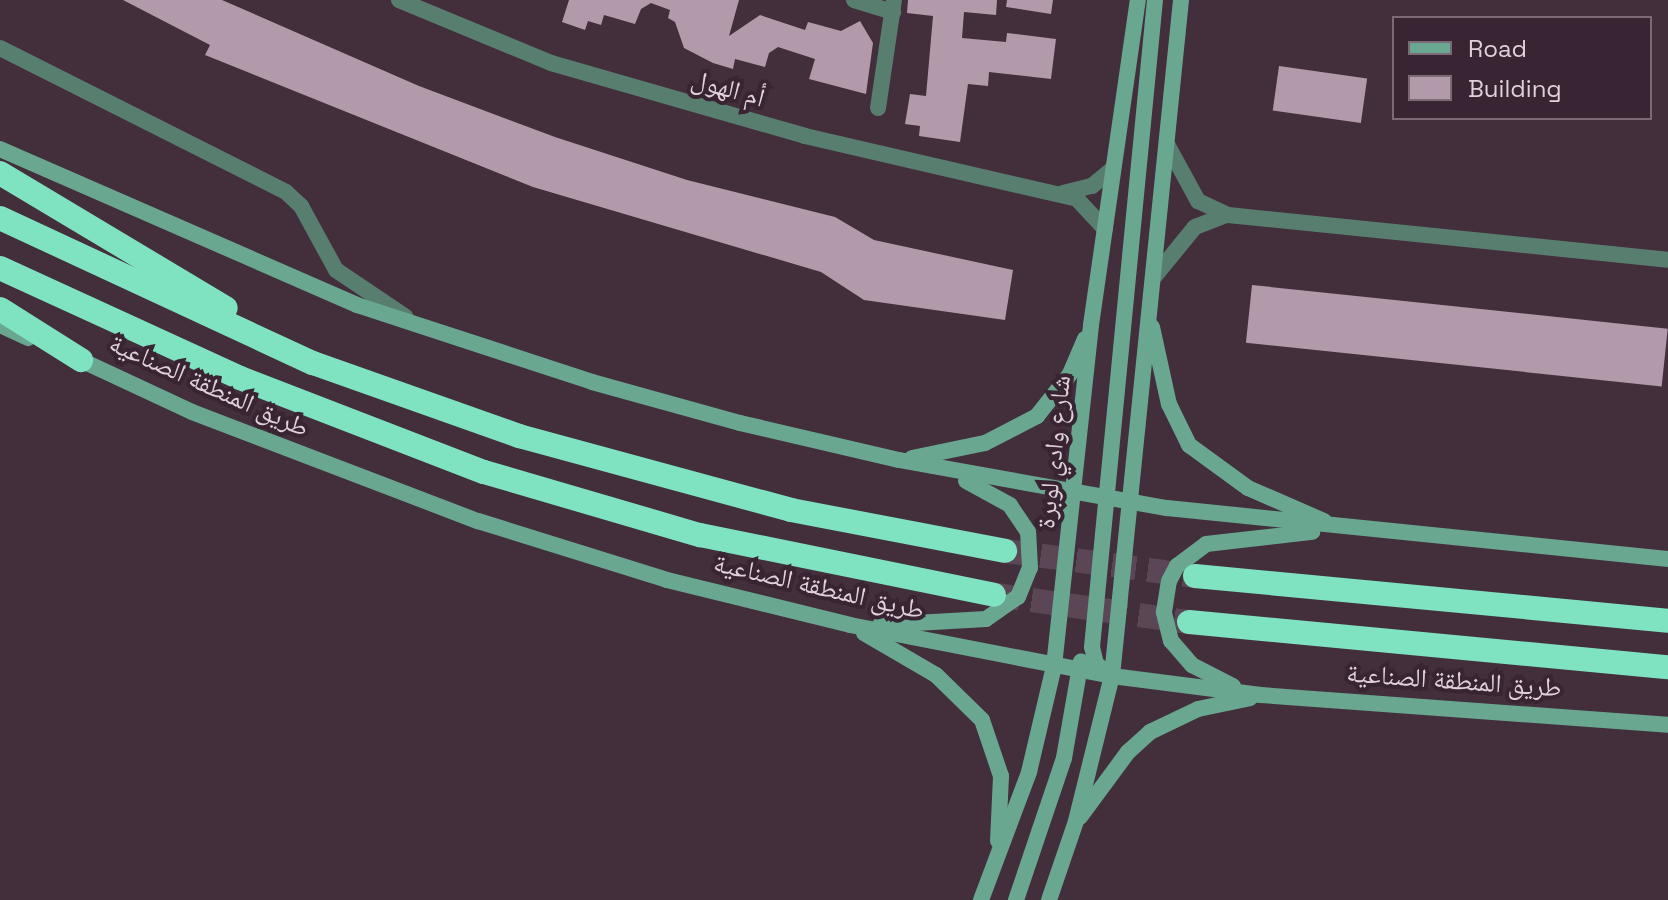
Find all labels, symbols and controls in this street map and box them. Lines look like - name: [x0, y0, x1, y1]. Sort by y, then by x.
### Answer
- legend: [1392, 16, 1652, 120]
- text: Road: [1468, 33, 1527, 64]
- street label: أم الهول: [688, 64, 768, 114]
- text: Building: [1468, 73, 1562, 104]
- street label: طريق المنطقة الصناعية: [104, 328, 314, 444]
- street label: شارع وادي لوبرة: [1030, 374, 1078, 530]
- street label: طريق المنطقة الصناعية: [711, 548, 927, 626]
- street label: طريق المنطقة الصناعية: [1346, 658, 1562, 704]

